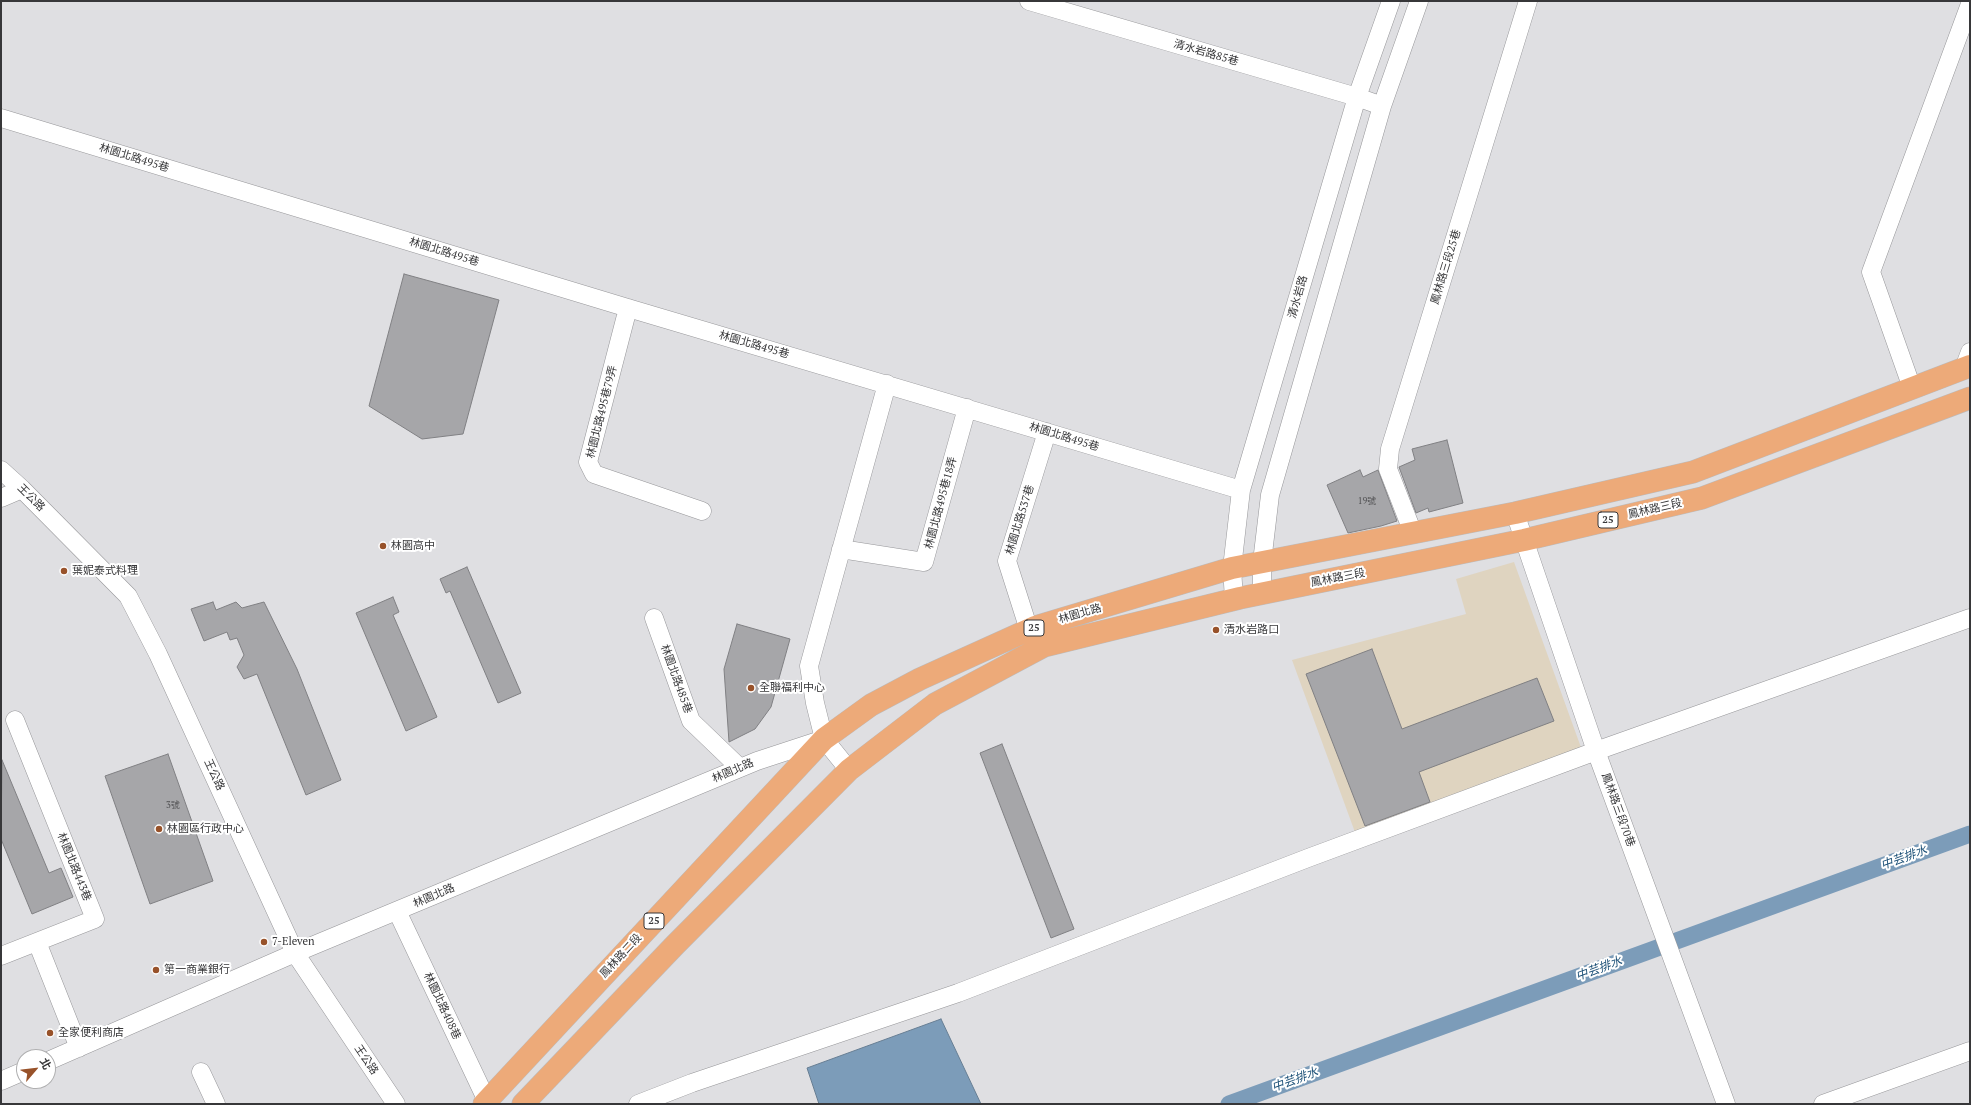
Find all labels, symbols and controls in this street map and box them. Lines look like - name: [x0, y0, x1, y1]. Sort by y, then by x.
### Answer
- street label: 清水岩路85巷: [1172, 37, 1240, 69]
- street label: 林園北路495巷: [97, 141, 171, 175]
- street label: 鳳林路三段25巷: [1428, 228, 1464, 306]
- street label: 林園北路495巷: [407, 235, 481, 269]
- street label: 清水岩路: [1286, 274, 1310, 320]
- street label: 林園北路495巷: [717, 329, 791, 361]
- street label: 林園北路495巷79弄: [584, 364, 620, 460]
- street label: 林園北路495巷: [1027, 420, 1101, 454]
- street label: 林園北路495巷18弄: [922, 455, 960, 551]
- street label: 王公路: [15, 482, 47, 514]
- street label: 林園北路537巷: [1003, 483, 1037, 557]
- house number: 19號: [1358, 496, 1376, 506]
- street label: 鳳林路三段: [1627, 496, 1683, 522]
- road number: 25: [1598, 512, 1618, 528]
- place label: 林園高中: [391, 539, 435, 553]
- marker: 林園高中: [378, 541, 388, 551]
- place label: 葉妮泰式料理: [72, 564, 138, 578]
- marker: 葉妮泰式料理: [59, 566, 69, 576]
- street label: 鳳林路三段: [1310, 566, 1366, 590]
- street label: 林園北路: [1057, 602, 1103, 626]
- road number: 25: [1024, 620, 1044, 636]
- place label: 清水岩路口: [1224, 623, 1279, 637]
- marker: 清水岩路口: [1211, 625, 1221, 635]
- street label: 林園北路485巷: [657, 643, 695, 715]
- place label: 全聯福利中心: [759, 681, 825, 695]
- marker: 全聯福利中心: [746, 683, 756, 693]
- street label: 林園北路: [710, 756, 756, 786]
- street label: 王公路: [201, 757, 227, 793]
- street label: 鳳林路三段70巷: [1599, 771, 1637, 849]
- house number: 3號: [166, 800, 180, 810]
- place label: 林園區行政中心: [167, 822, 244, 836]
- marker: 林園區行政中心: [154, 824, 164, 834]
- street label: 林園北路443巷: [54, 831, 94, 903]
- water label: 中芸排水: [1879, 843, 1929, 873]
- street label: 林園北路: [411, 881, 457, 911]
- road number: 25: [644, 913, 664, 929]
- street label: 鳳林路二段: [597, 931, 645, 981]
- place label: 7-Eleven: [272, 935, 314, 949]
- marker: 7-Eleven: [259, 937, 269, 947]
- water label: 中芸排水: [1574, 954, 1624, 984]
- place label: 第一商業銀行: [164, 963, 230, 977]
- marker: 第一商業銀行: [151, 965, 161, 975]
- street label: 林園北路408巷: [421, 970, 463, 1042]
- place label: 全家便利商店: [58, 1026, 124, 1040]
- marker: 全家便利商店: [45, 1028, 55, 1038]
- street label: 王公路: [351, 1043, 381, 1077]
- north arrow: [16, 1049, 56, 1089]
- text: 北: [37, 1056, 54, 1072]
- water label: 中芸排水: [1270, 1065, 1320, 1095]

